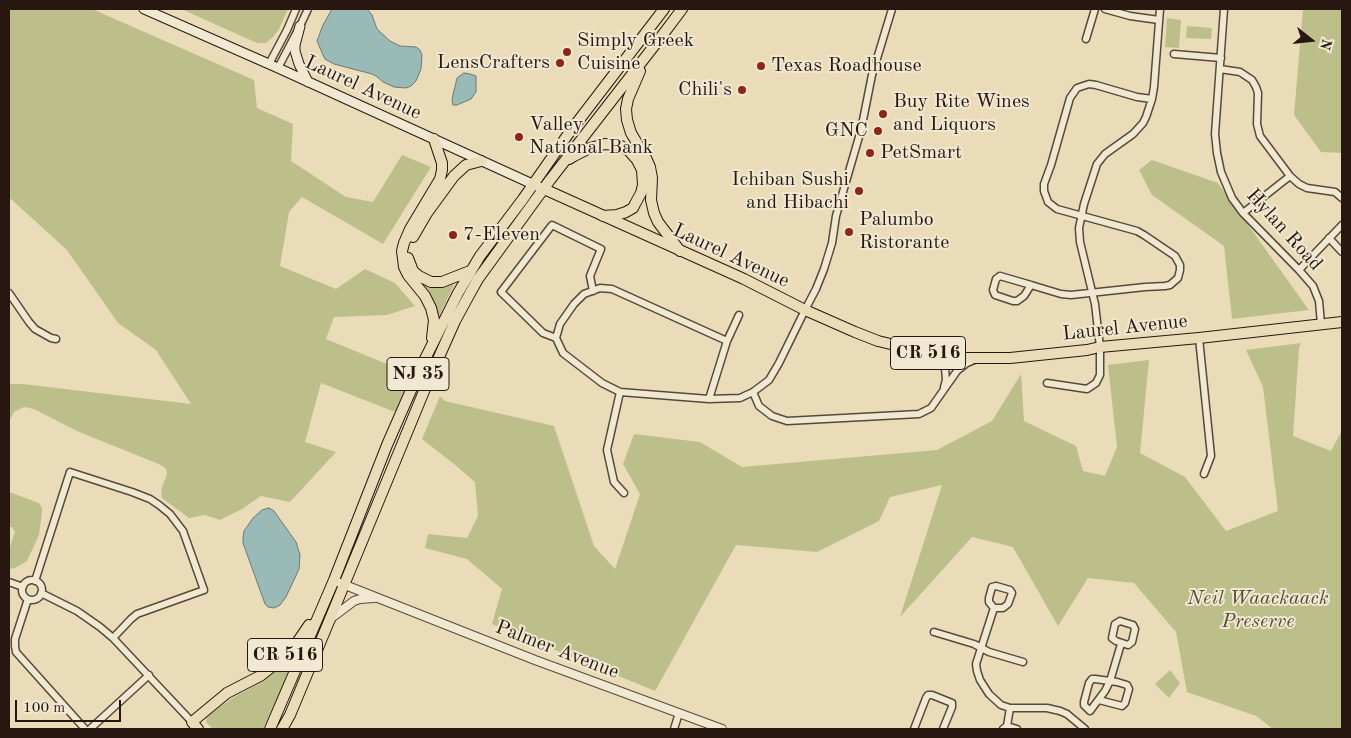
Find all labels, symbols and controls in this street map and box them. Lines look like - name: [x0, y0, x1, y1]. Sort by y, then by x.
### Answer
- north arrow: [1286, 15, 1336, 65]
- place label: Simply Greek Cuisine: [577, 29, 694, 76]
- text: N: [1317, 37, 1334, 51]
- marker: Simply Greek Cuisine: [561, 46, 573, 58]
- street label: Laurel Avenue: [301, 51, 425, 125]
- place label: LensCrafters: [437, 51, 550, 75]
- place label: Texas Roadhouse: [771, 54, 922, 78]
- marker: LensCrafters: [554, 57, 566, 69]
- marker: Texas Roadhouse: [755, 60, 767, 72]
- place label: Chili's: [678, 78, 732, 102]
- marker: Chili's: [736, 84, 748, 96]
- place label: Buy Rite Wines and Liquors: [893, 90, 1030, 137]
- marker: Buy Rite Wines and Liquors: [877, 108, 889, 120]
- place label: Valley National Bank: [529, 113, 653, 160]
- place label: GNC: [825, 119, 868, 143]
- marker: GNC: [872, 125, 884, 137]
- marker: Valley National Bank: [513, 131, 525, 143]
- place label: PetSmart: [880, 141, 962, 165]
- marker: PetSmart: [864, 147, 876, 159]
- place label: Ichiban Sushi and Hibachi: [732, 168, 849, 215]
- street label: Hylan Road: [1241, 184, 1327, 276]
- marker: Ichiban Sushi and Hibachi: [853, 185, 865, 197]
- place label: Palumbo Ristorante: [859, 208, 949, 255]
- street label: Laurel Avenue: [669, 219, 793, 293]
- place label: 7-Eleven: [463, 223, 540, 247]
- marker: Palumbo Ristorante: [843, 226, 855, 238]
- marker: 7-Eleven: [447, 229, 459, 241]
- street label: Laurel Avenue: [1061, 309, 1189, 347]
- road number: CR 516: [890, 336, 966, 369]
- road number: NJ 35: [387, 358, 449, 390]
- park label: Neil Waackaack Preserve: [1187, 587, 1329, 634]
- street label: Palmer Avenue: [492, 615, 622, 685]
- road number: CR 516: [248, 638, 322, 672]
- scale bar: [18, 690, 124, 722]
- text: 100 m: [23, 701, 65, 716]

